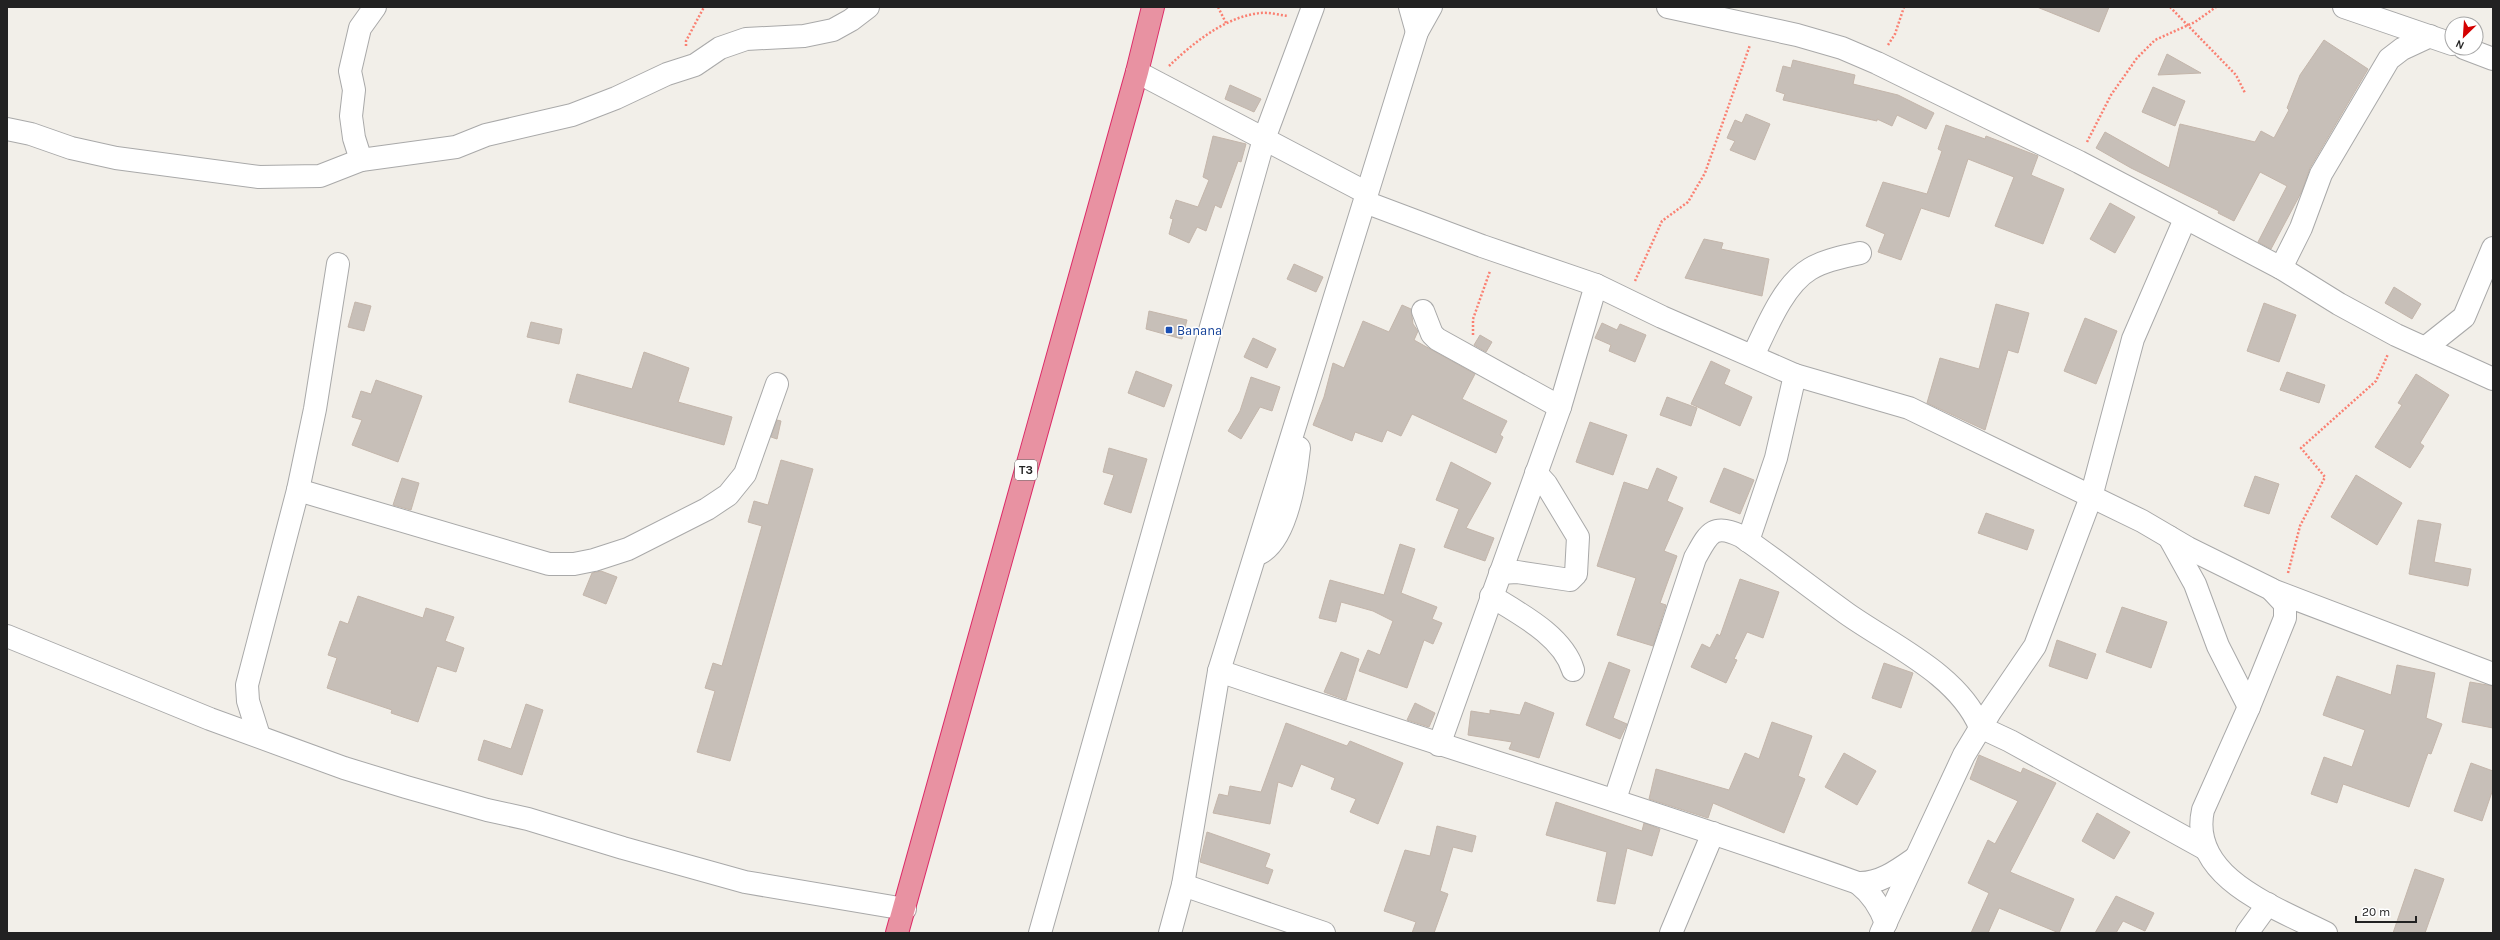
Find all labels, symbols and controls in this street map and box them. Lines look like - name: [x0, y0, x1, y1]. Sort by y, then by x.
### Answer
- north arrow: [2444, 16, 2484, 56]
- text: N: [2454, 37, 2466, 52]
- place label: Banana: [1177, 323, 1222, 338]
- marker: Banana: [1164, 325, 1174, 335]
- road number: T3: [1015, 460, 1037, 480]
- scale bar: [2356, 898, 2416, 924]
- text: 20 m: [2362, 905, 2390, 919]

